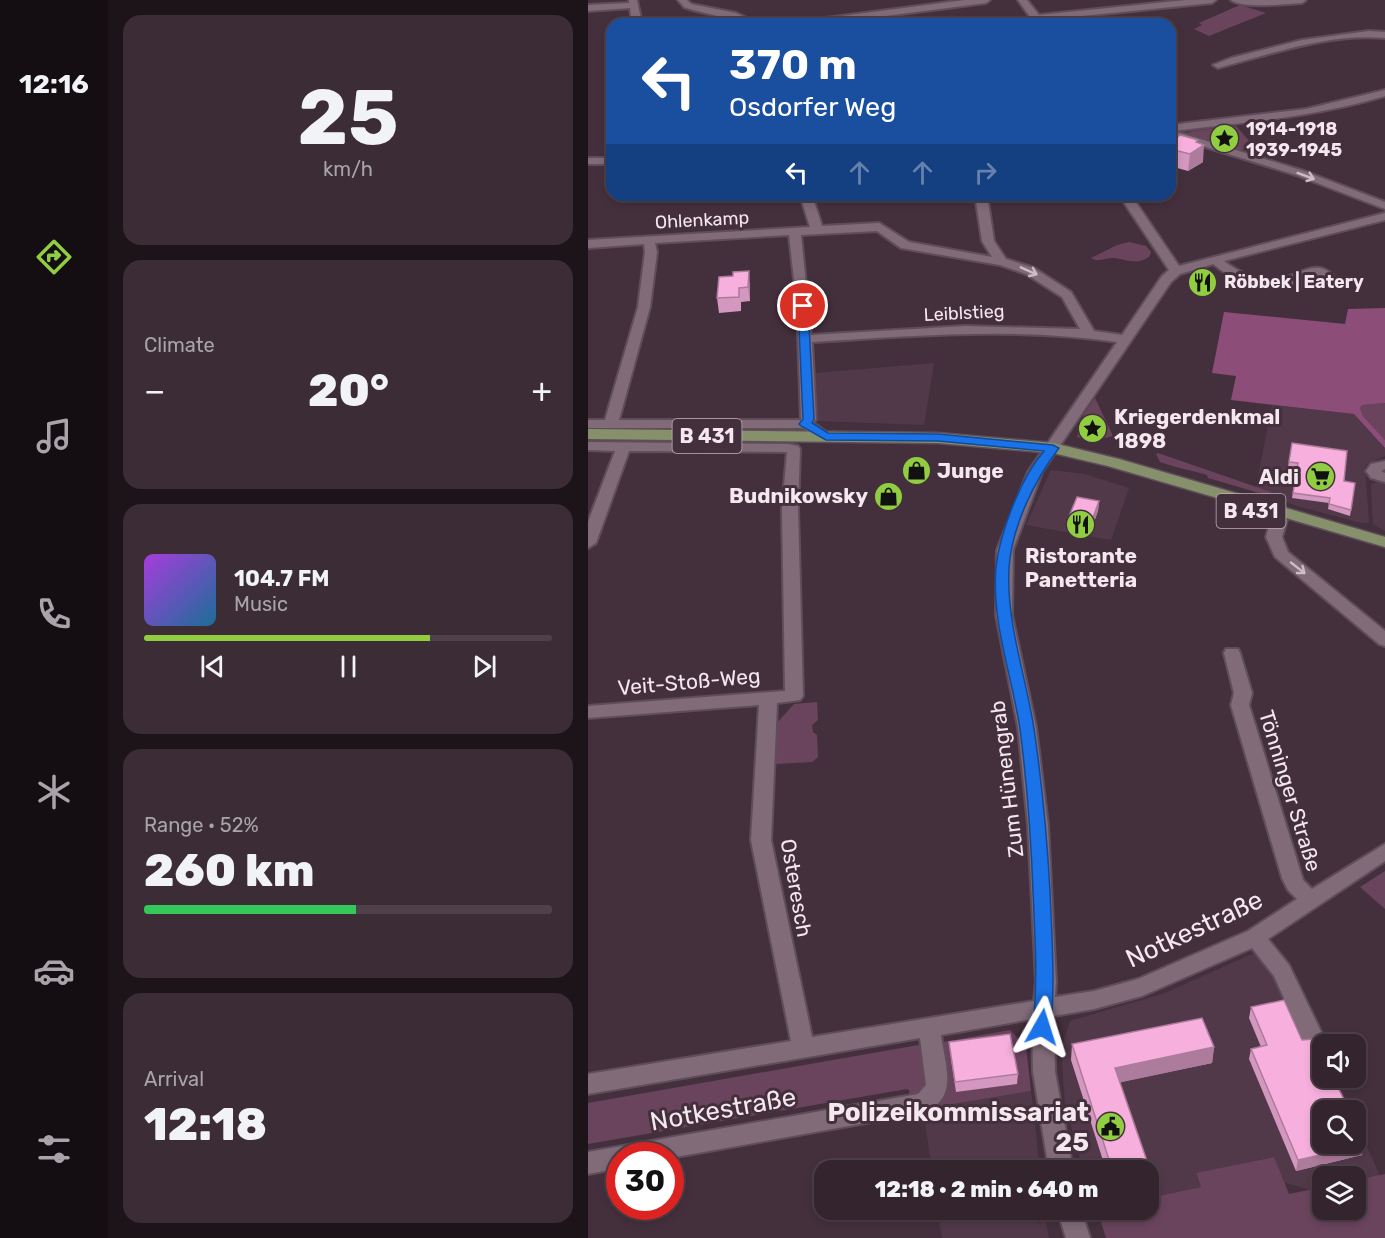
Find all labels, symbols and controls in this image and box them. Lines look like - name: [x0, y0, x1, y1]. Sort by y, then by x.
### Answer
- text: 370 m: [729, 40, 857, 90]
- icon: left: [630, 42, 708, 120]
- text: 12:16: [19, 68, 89, 100]
- text: 25: [297, 71, 399, 164]
- text: Osdorfer Weg: [729, 91, 896, 123]
- place label: 1914-1918 1939-1945: [1246, 118, 1342, 161]
- place icon: 1914-1918 1939-1945: [1209, 123, 1241, 155]
- icon: left: [780, 156, 813, 189]
- icon: ahead: [843, 156, 876, 189]
- icon: ahead: [906, 156, 939, 189]
- icon: right: [969, 156, 1002, 189]
- text: km/h: [323, 157, 373, 181]
- one-way arrow: [1296, 171, 1315, 182]
- street label: Ohlenkamp: [654, 207, 750, 233]
- icon: directions: [33, 236, 75, 278]
- one-way arrow: [1019, 266, 1037, 278]
- restaurant icon: Röbbek | Eatery: [1187, 266, 1219, 298]
- place label: Röbbek | Eatery: [1224, 271, 1364, 293]
- pin: [777, 280, 828, 331]
- icon: arrive: [786, 289, 819, 322]
- street label: Leiblstieg: [923, 300, 1005, 326]
- text: Climate: [144, 333, 215, 357]
- text: 20°: [308, 364, 389, 417]
- text: −: [144, 371, 165, 410]
- text: +: [531, 371, 552, 410]
- place label: Kriegerdenkmal 1898: [1114, 404, 1280, 453]
- place icon: Kriegerdenkmal 1898: [1077, 413, 1109, 445]
- icon: music: [33, 415, 75, 457]
- road number: B 431: [672, 419, 742, 453]
- shop icon: Junge: [900, 455, 932, 487]
- place label: Junge: [937, 458, 1004, 483]
- supermarket icon: Aldi: [1304, 461, 1336, 493]
- place label: Aldi: [1259, 464, 1299, 489]
- shop icon: Budnikowsky: [873, 480, 905, 512]
- place label: Budnikowsky: [729, 483, 868, 508]
- road number: B 431: [1216, 494, 1286, 528]
- restaurant icon: Ristorante Panetteria: [1065, 509, 1097, 541]
- place label: Ristorante Panetteria: [1025, 543, 1137, 592]
- one-way arrow: [1289, 562, 1305, 575]
- text: 104.7 FM: [234, 565, 329, 592]
- text: Music: [234, 592, 288, 616]
- icon: phone: [33, 593, 75, 635]
- icon: previous: [196, 650, 229, 683]
- icon: pause: [332, 650, 365, 683]
- icon: next: [468, 650, 501, 683]
- street label: Veit-Stoß-Weg: [616, 663, 762, 700]
- street label: Zum Hünengrab: [984, 699, 1029, 859]
- street label: Tönninger Straße: [1254, 707, 1327, 874]
- icon: climate: [33, 771, 75, 813]
- text: Range · 52%: [144, 813, 259, 837]
- street label: Osteresch: [776, 837, 817, 939]
- text: 260 km: [144, 844, 314, 897]
- street label: Notkestraße: [1121, 884, 1268, 975]
- icon: car: [33, 950, 75, 992]
- position arrow: [1010, 995, 1074, 1059]
- map controls: [1312, 1034, 1366, 1220]
- button: sound: [1312, 1034, 1366, 1088]
- text: Arrival: [144, 1067, 204, 1091]
- street label: Notkestraße: [648, 1081, 799, 1138]
- place label: Polizeikommissariat 25: [827, 1097, 1089, 1158]
- text: 12:18: [144, 1098, 267, 1151]
- button: search: [1312, 1100, 1366, 1154]
- public building icon: Polizeikommissariat 25: [1094, 1111, 1126, 1143]
- icon: filters: [33, 1128, 75, 1170]
- speed limit sign: 30: [606, 1142, 684, 1220]
- button: layers: [1312, 1166, 1366, 1220]
- text: 12:18 · 2 min · 640 m: [875, 1176, 1098, 1203]

